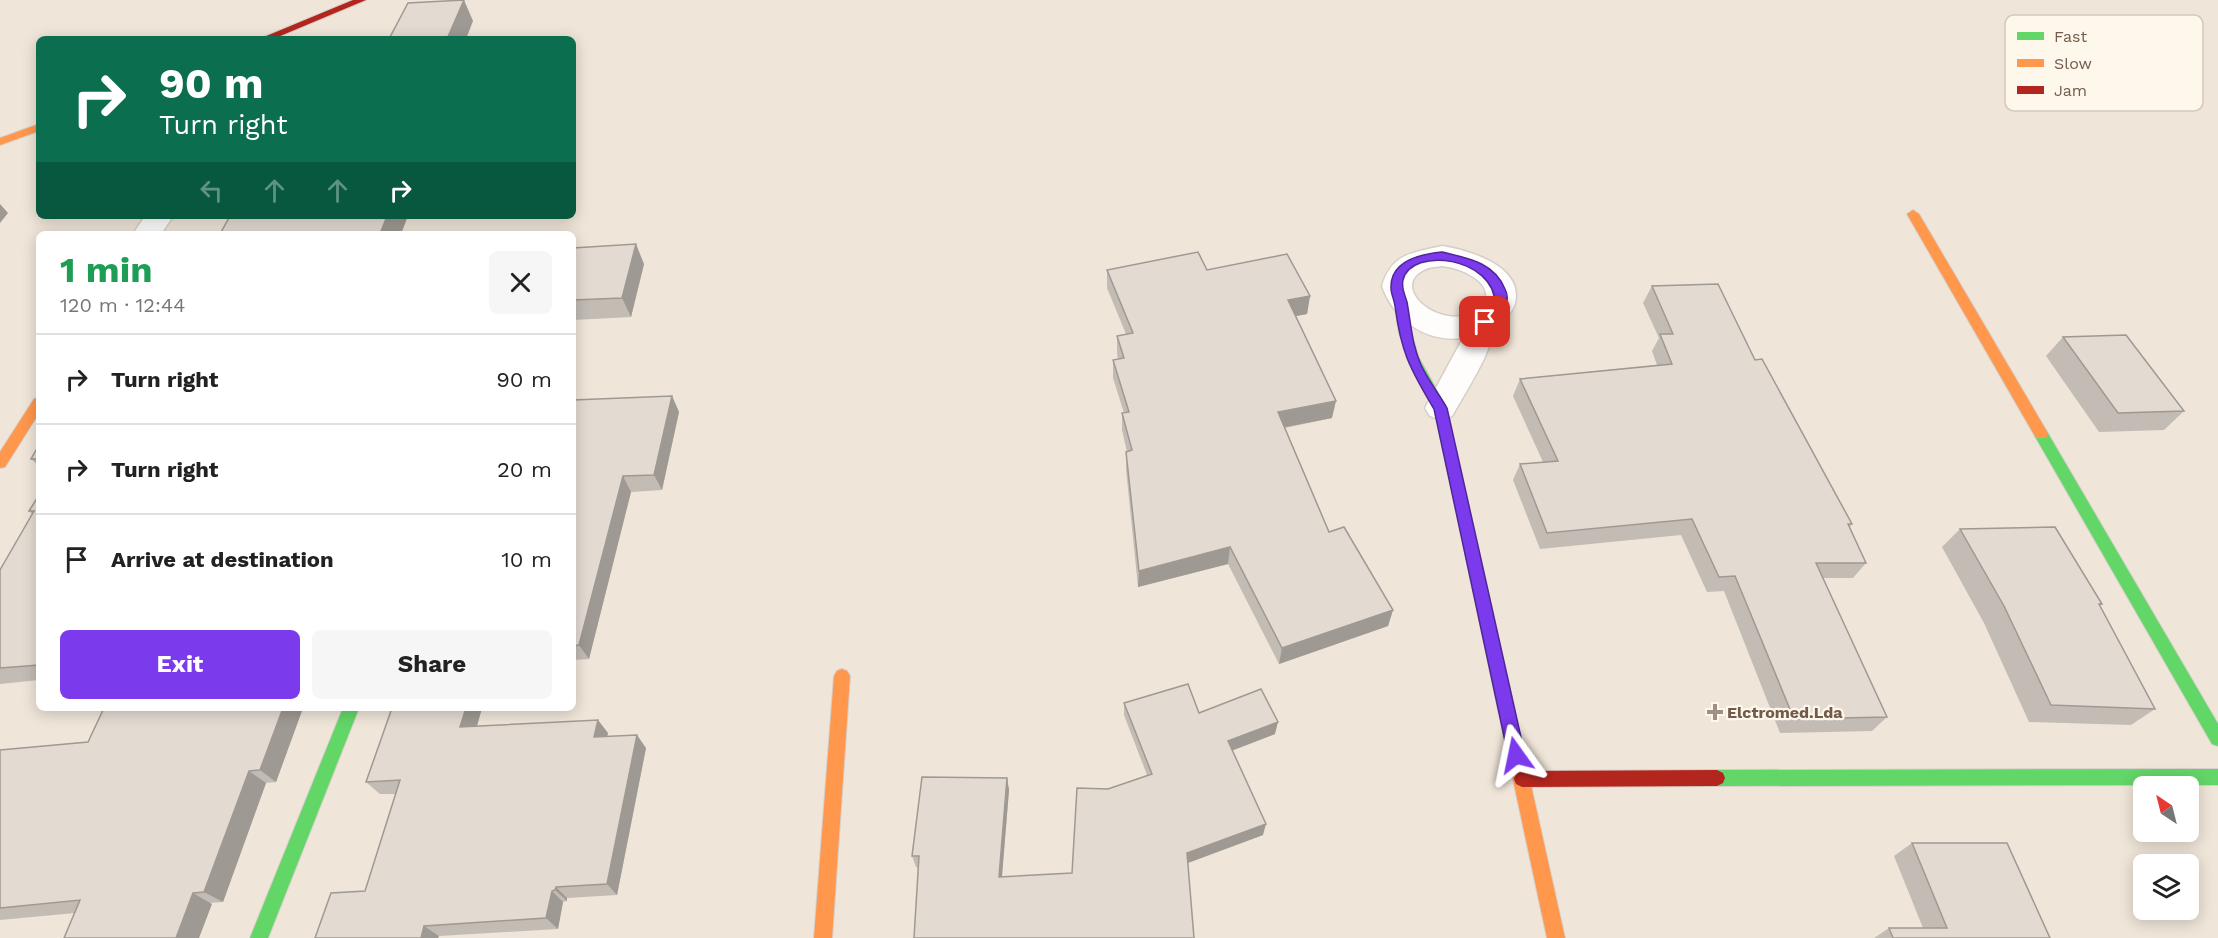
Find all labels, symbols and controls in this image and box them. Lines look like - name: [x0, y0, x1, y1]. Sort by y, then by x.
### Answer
- legend: [2005, 15, 2203, 111]
- text: Fast: [2054, 27, 2087, 46]
- text: Slow: [2054, 54, 2092, 73]
- text: 90 m: [159, 59, 263, 108]
- icon: right: [60, 60, 138, 138]
- text: Jam: [2054, 81, 2087, 100]
- text: Turn right: [159, 109, 288, 141]
- icon: left: [195, 174, 228, 207]
- icon: ahead: [258, 174, 291, 207]
- icon: ahead: [321, 174, 354, 207]
- icon: right: [384, 174, 417, 207]
- text: 1 min: [60, 249, 152, 291]
- button: close: [489, 251, 552, 314]
- text: 120 m · 12:44: [60, 293, 185, 317]
- pin: [1459, 296, 1510, 347]
- icon: arrive: [1468, 305, 1501, 338]
- icon: right: [60, 363, 93, 396]
- text: Turn right: [111, 367, 218, 392]
- text: 90 m: [496, 367, 552, 392]
- icon: right: [60, 453, 93, 486]
- text: Turn right: [111, 457, 218, 482]
- text: 20 m: [497, 457, 552, 482]
- icon: arrive: [60, 543, 93, 576]
- text: Arrive at destination: [111, 547, 334, 572]
- text: 10 m: [501, 547, 552, 572]
- button: Exit: [60, 630, 300, 699]
- button: Share: [312, 630, 552, 699]
- place label: Elctromed.Lda: [1727, 703, 1843, 722]
- marker: Elctromed.Lda: [1708, 705, 1722, 719]
- position arrow: [1484, 723, 1548, 787]
- north arrow: [2133, 776, 2199, 842]
- map controls: [2133, 776, 2199, 920]
- button: layers: [2133, 854, 2199, 920]

